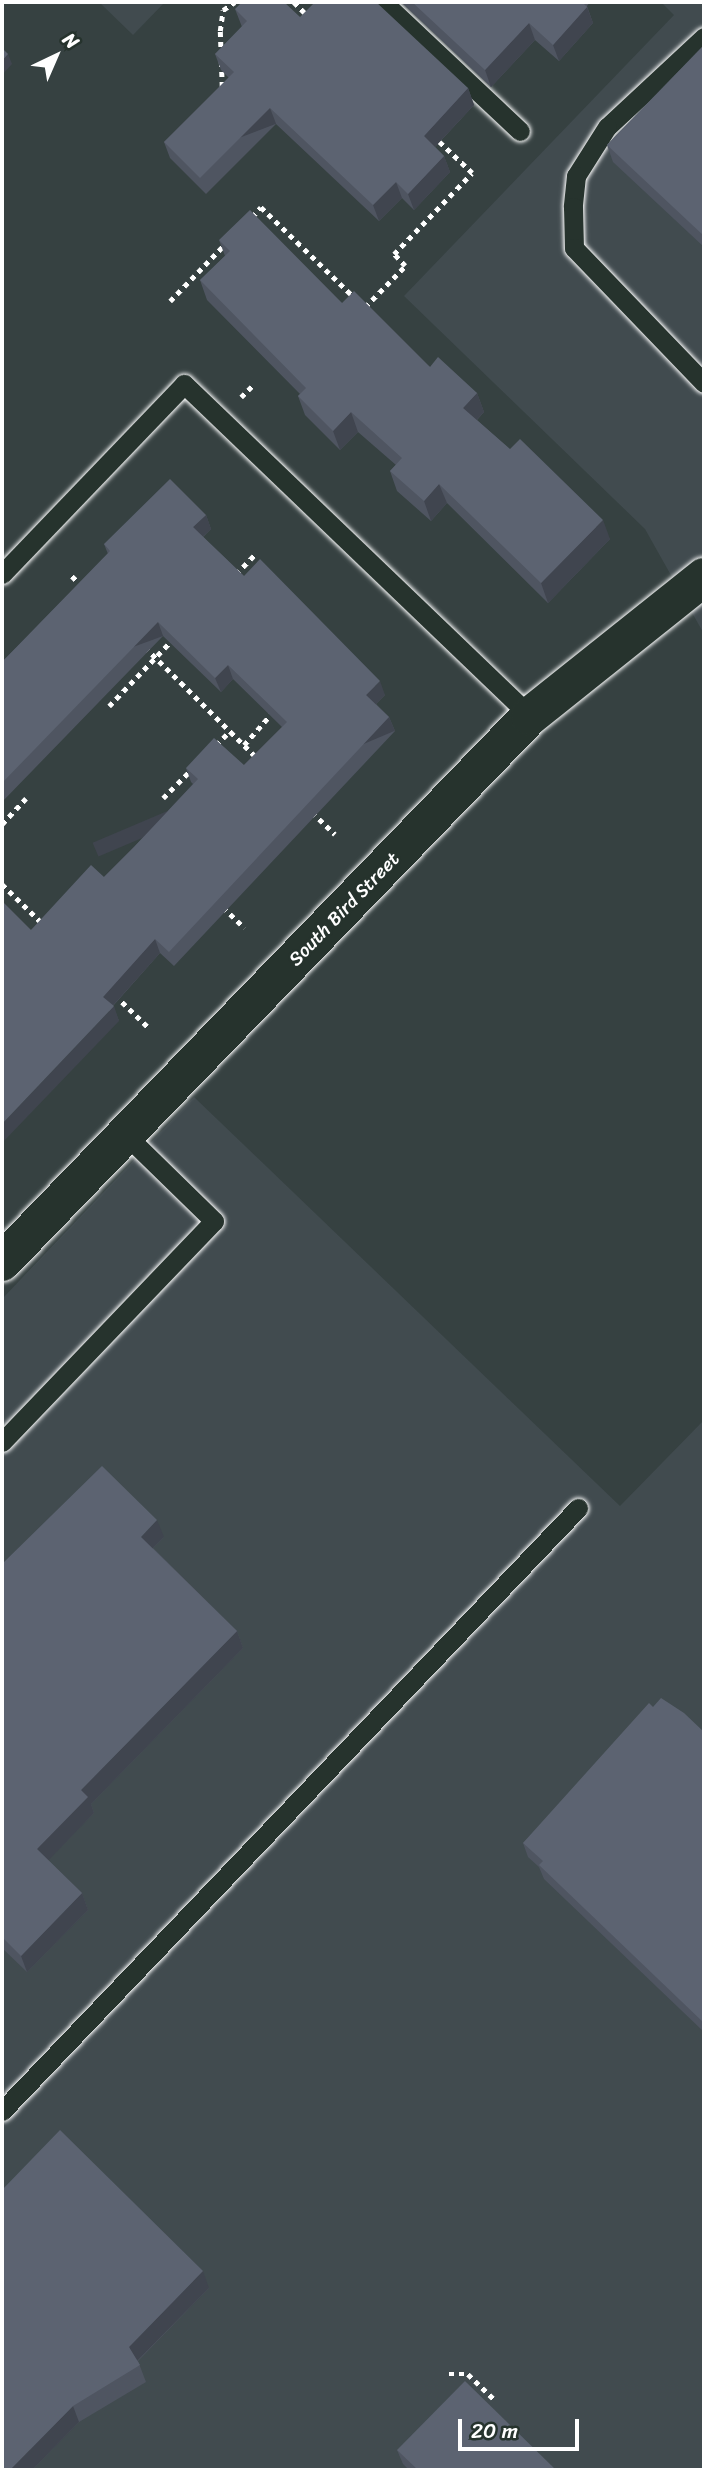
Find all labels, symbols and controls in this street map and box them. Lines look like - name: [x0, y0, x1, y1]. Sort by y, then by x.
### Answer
- north arrow: [21, 21, 91, 91]
- text: N: [55, 24, 87, 57]
- street label: South Bird Street: [284, 847, 404, 971]
- scale bar: [461, 2406, 582, 2450]
- text: 20 m: [471, 2412, 518, 2450]

